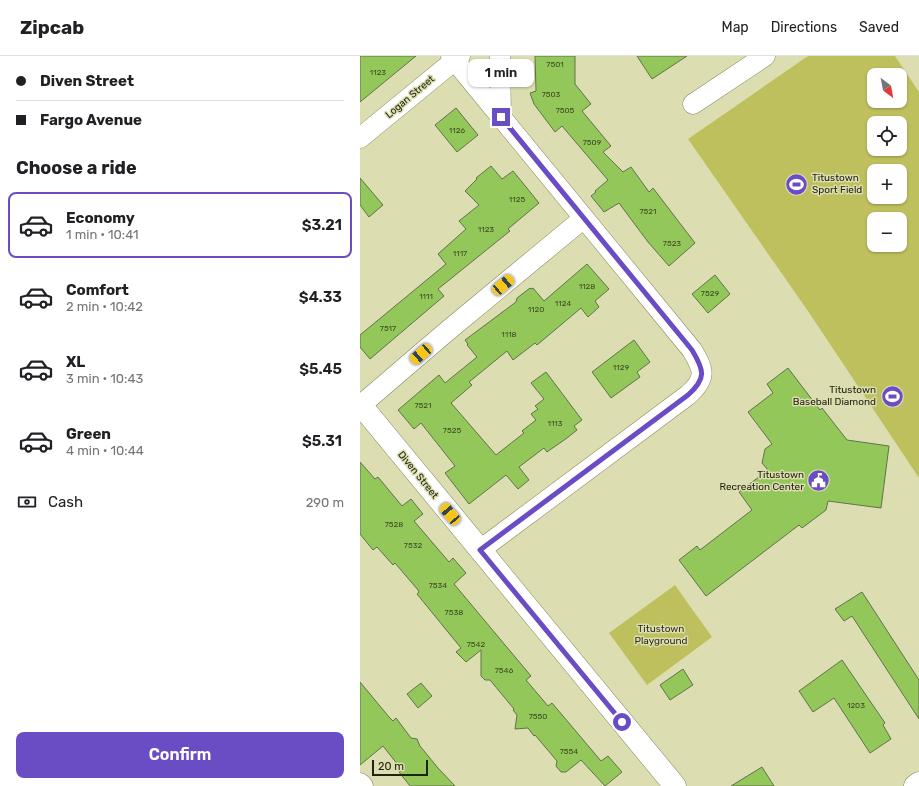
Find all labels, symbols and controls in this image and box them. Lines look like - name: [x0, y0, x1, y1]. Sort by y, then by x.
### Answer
- text: Zipcab: [20, 16, 84, 39]
- text: Map: [722, 19, 749, 36]
- text: Directions: [771, 19, 837, 36]
- text: Saved: [859, 19, 899, 36]
- callout: 1 min: [468, 59, 534, 87]
- house number: 7501: [546, 60, 564, 69]
- text: 1 min: [485, 65, 517, 80]
- house number: 1123: [370, 68, 386, 77]
- north arrow: [867, 68, 907, 108]
- map controls: [867, 68, 907, 252]
- text: Diven Street: [40, 72, 134, 90]
- street label: Logan Street: [383, 73, 437, 121]
- house number: 7503: [542, 90, 561, 99]
- house number: 7505: [556, 106, 575, 115]
- route end: [492, 108, 510, 126]
- text: Fargo Avenue: [40, 111, 142, 129]
- button: locate: [867, 116, 907, 156]
- house number: 1126: [449, 126, 465, 135]
- house number: 7509: [583, 138, 602, 147]
- text: Choose a ride: [16, 157, 137, 179]
- button: +: [867, 164, 907, 204]
- sports icon: Titustown Sport Field: [784, 171, 810, 197]
- place label: Titustown Sport Field: [812, 172, 862, 196]
- house number: 1125: [509, 195, 525, 204]
- icon: car: [18, 207, 54, 243]
- house number: 7521: [640, 207, 656, 216]
- text: Economy: [66, 209, 135, 227]
- button: −: [867, 212, 907, 252]
- text: $3.21: [302, 216, 342, 234]
- house number: 1123: [478, 225, 494, 234]
- text: 1 min · 10:41: [66, 227, 139, 242]
- house number: 7523: [663, 239, 681, 248]
- house number: 1117: [453, 249, 467, 258]
- car: [490, 273, 516, 297]
- icon: car: [18, 279, 54, 315]
- text: Comfort: [66, 281, 129, 299]
- house number: 1128: [579, 282, 595, 291]
- text: $4.33: [299, 288, 342, 306]
- house number: 7529: [701, 289, 719, 298]
- house number: 1111: [419, 292, 433, 301]
- text: 2 min · 10:42: [66, 299, 143, 314]
- house number: 1124: [555, 299, 571, 308]
- house number: 1120: [528, 305, 544, 314]
- house number: 7517: [380, 324, 396, 333]
- house number: 1118: [501, 330, 517, 339]
- car: [408, 342, 434, 366]
- icon: car: [18, 351, 54, 387]
- text: XL: [66, 353, 85, 371]
- text: $5.45: [299, 360, 342, 378]
- house number: 1129: [613, 363, 629, 372]
- text: 3 min · 10:43: [66, 371, 143, 386]
- sports icon: Titustown Baseball Diamond: [879, 383, 905, 409]
- place label: Titustown Baseball Diamond: [793, 384, 876, 408]
- house number: 7521: [415, 401, 431, 410]
- house number: 1113: [547, 419, 563, 428]
- icon: car: [18, 423, 54, 459]
- text: Green: [66, 425, 111, 443]
- house number: 7525: [443, 426, 461, 435]
- text: $5.31: [302, 432, 342, 450]
- text: 4 min · 10:44: [66, 443, 144, 458]
- street label: Diven Street: [395, 449, 441, 501]
- public building icon: Titustown Recreation Center: [806, 468, 832, 494]
- place label: Titustown Recreation Center: [719, 469, 804, 493]
- icon: cash: [16, 491, 38, 513]
- text: Cash: [48, 493, 83, 511]
- text: 290 m: [306, 495, 344, 510]
- car: [438, 501, 462, 527]
- house number: 7528: [385, 520, 403, 529]
- house number: 7532: [404, 541, 422, 550]
- house number: 7534: [429, 581, 447, 590]
- house number: 7538: [445, 608, 463, 617]
- park label: Titustown Playground: [634, 623, 688, 647]
- house number: 7542: [467, 640, 486, 649]
- house number: 7546: [495, 666, 513, 675]
- house number: 1203: [847, 701, 865, 710]
- house number: 7550: [529, 712, 547, 721]
- route start: [613, 713, 631, 731]
- button: Confirm: [16, 732, 344, 778]
- house number: 7554: [560, 747, 578, 756]
- scale bar: [372, 758, 428, 777]
- text: 20 m: [378, 760, 404, 773]

